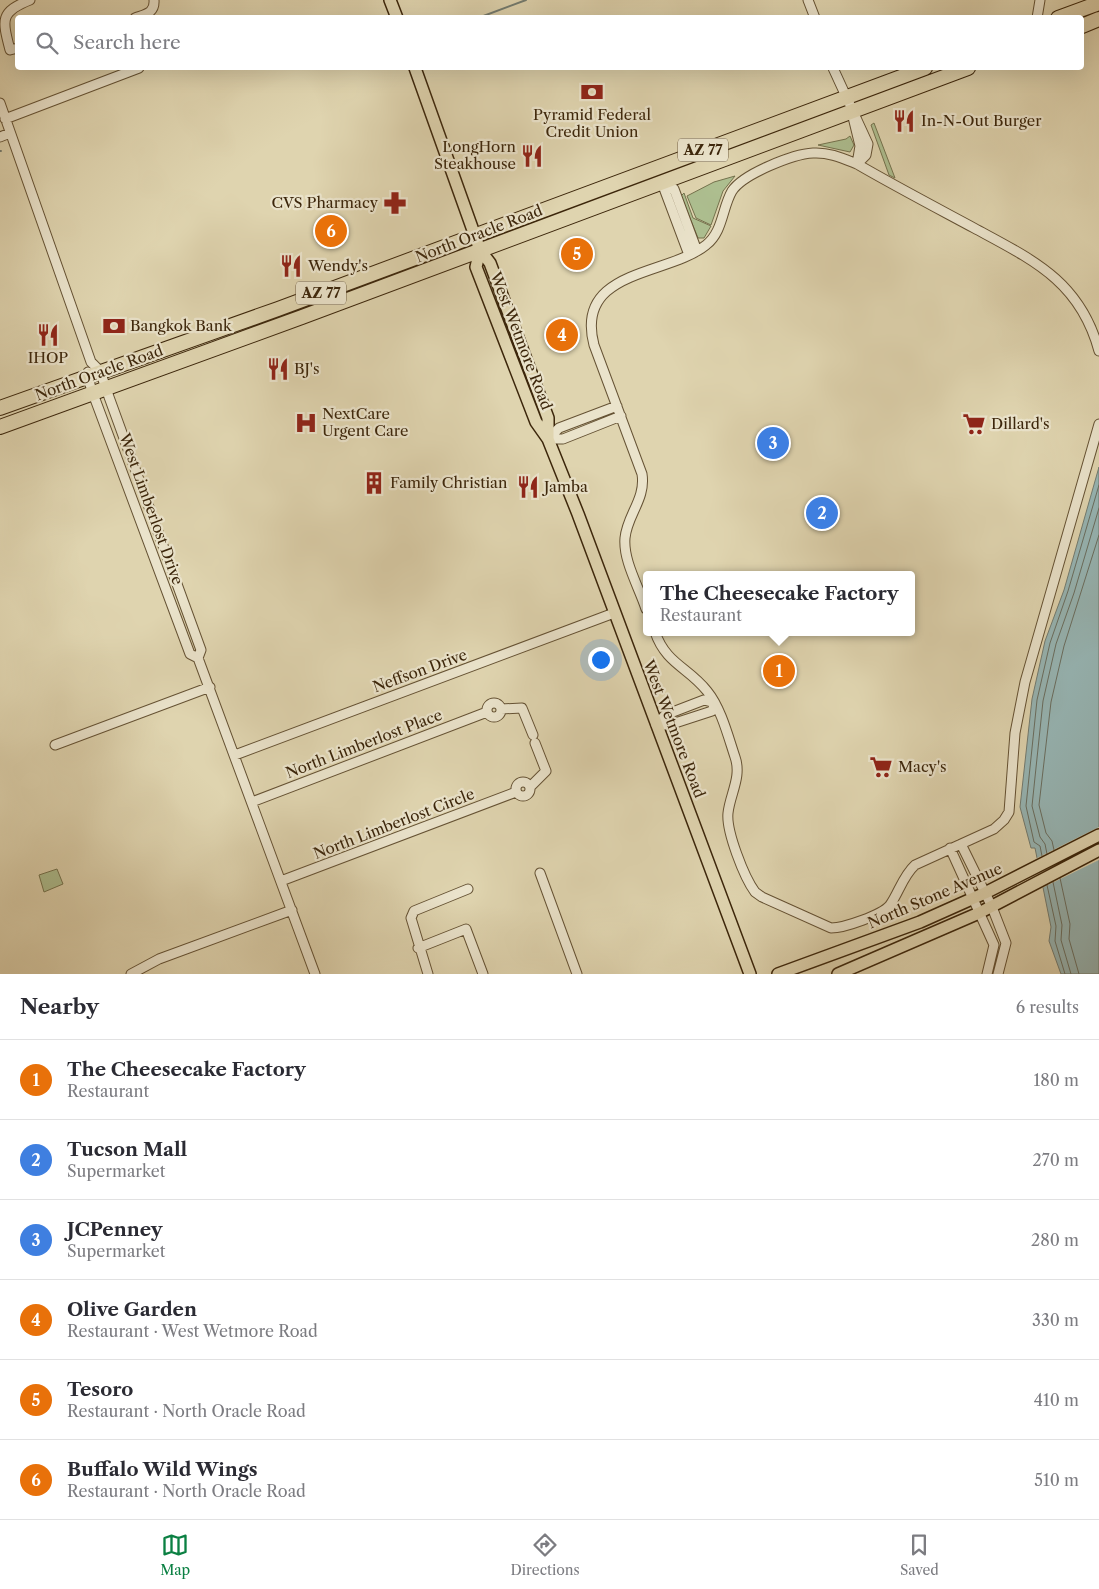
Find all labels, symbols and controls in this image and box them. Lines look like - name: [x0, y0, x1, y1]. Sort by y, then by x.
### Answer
- search box: [15, 15, 1084, 70]
- icon: search: [33, 29, 61, 57]
- text: Search here: [73, 31, 181, 54]
- bank icon: Pyramid Federal Credit Union: [579, 79, 605, 105]
- place label: Pyramid Federal Credit Union: [533, 105, 651, 141]
- restaurant icon: In-N-Out Burger: [891, 108, 917, 134]
- place label: In-N-Out Burger: [921, 111, 1042, 130]
- place label: LongHorn Steakhouse: [434, 137, 517, 173]
- road number: AZ 77: [678, 138, 728, 162]
- restaurant icon: LongHorn Steakhouse: [519, 143, 545, 169]
- pharmacy icon: CVS Pharmacy: [382, 190, 408, 216]
- place label: CVS Pharmacy: [271, 193, 379, 212]
- street label: North Oracle Road: [413, 201, 545, 267]
- pin: 6: [315, 212, 347, 250]
- pin: 5: [561, 235, 593, 273]
- restaurant icon: Wendy's: [278, 253, 304, 279]
- place label: Wendy's: [307, 256, 368, 275]
- street label: West Wetmore Road: [486, 268, 557, 413]
- road number: AZ 77: [296, 282, 346, 304]
- bank icon: Bangkok Bank: [101, 313, 127, 339]
- place label: Bangkok Bank: [130, 316, 233, 335]
- pin: 4: [546, 316, 578, 354]
- restaurant icon: IHOP: [35, 322, 61, 348]
- street label: North Oracle Road: [32, 341, 165, 404]
- place label: IHOP: [28, 348, 68, 367]
- restaurant icon: BJ's: [265, 356, 291, 382]
- place label: BJ's: [294, 359, 320, 378]
- place label: NextCare Urgent Care: [322, 404, 408, 440]
- hospital icon: NextCare Urgent Care: [293, 410, 319, 436]
- supermarket icon: Dillard's: [961, 411, 987, 437]
- place label: Dillard's: [991, 414, 1049, 433]
- pin: 3: [757, 424, 789, 462]
- street label: West Limberlost Drive: [115, 430, 188, 587]
- building icon: Family Christian: [361, 470, 387, 496]
- place label: Family Christian: [390, 473, 508, 492]
- restaurant icon: Jamba: [515, 474, 541, 500]
- place label: Jamba: [542, 477, 588, 496]
- pin: 2: [806, 494, 838, 532]
- popup: [643, 571, 915, 636]
- text: The Cheesecake Factory: [660, 582, 898, 605]
- text: Restaurant: [660, 605, 742, 625]
- street label: Neffson Drive: [370, 645, 470, 696]
- your location: [588, 647, 614, 673]
- pin: 1: [763, 652, 795, 690]
- street label: West Wetmore Road: [639, 656, 710, 801]
- street label: North Limberlost Place: [283, 705, 445, 782]
- supermarket icon: Macy's: [868, 754, 894, 780]
- place label: Macy's: [898, 757, 947, 776]
- street label: North Limberlost Circle: [311, 784, 477, 863]
- street label: North Stone Avenue: [865, 859, 1005, 932]
- text: Nearby: [20, 994, 99, 1019]
- text: 6 results: [1016, 997, 1079, 1017]
- text: The Cheesecake Factory: [67, 1058, 306, 1081]
- text: 1: [32, 1070, 40, 1090]
- text: 180 m: [1033, 1070, 1079, 1090]
- text: Restaurant: [67, 1081, 149, 1101]
- text: Tucson Mall: [67, 1138, 187, 1161]
- text: 2: [31, 1150, 41, 1170]
- text: 270 m: [1033, 1150, 1079, 1170]
- text: Supermarket: [67, 1161, 165, 1181]
- text: JCPenney: [67, 1218, 162, 1241]
- text: 3: [31, 1230, 41, 1250]
- text: 280 m: [1031, 1230, 1079, 1250]
- text: Supermarket: [67, 1241, 165, 1261]
- text: Olive Garden: [67, 1298, 197, 1321]
- text: 4: [31, 1310, 41, 1330]
- text: 330 m: [1032, 1310, 1079, 1330]
- text: Restaurant · West Wetmore Road: [67, 1321, 318, 1341]
- text: Tesoro: [67, 1378, 133, 1401]
- text: 5: [32, 1390, 40, 1410]
- text: 410 m: [1034, 1390, 1079, 1410]
- text: Restaurant · North Oracle Road: [67, 1401, 306, 1421]
- text: Buffalo Wild Wings: [67, 1458, 258, 1481]
- text: 6: [31, 1470, 41, 1490]
- text: 510 m: [1034, 1470, 1079, 1490]
- text: Restaurant · North Oracle Road: [67, 1481, 306, 1501]
- tab: Map: [160, 1531, 190, 1579]
- tab: Directions: [510, 1531, 580, 1579]
- tab: Saved: [900, 1531, 939, 1579]

